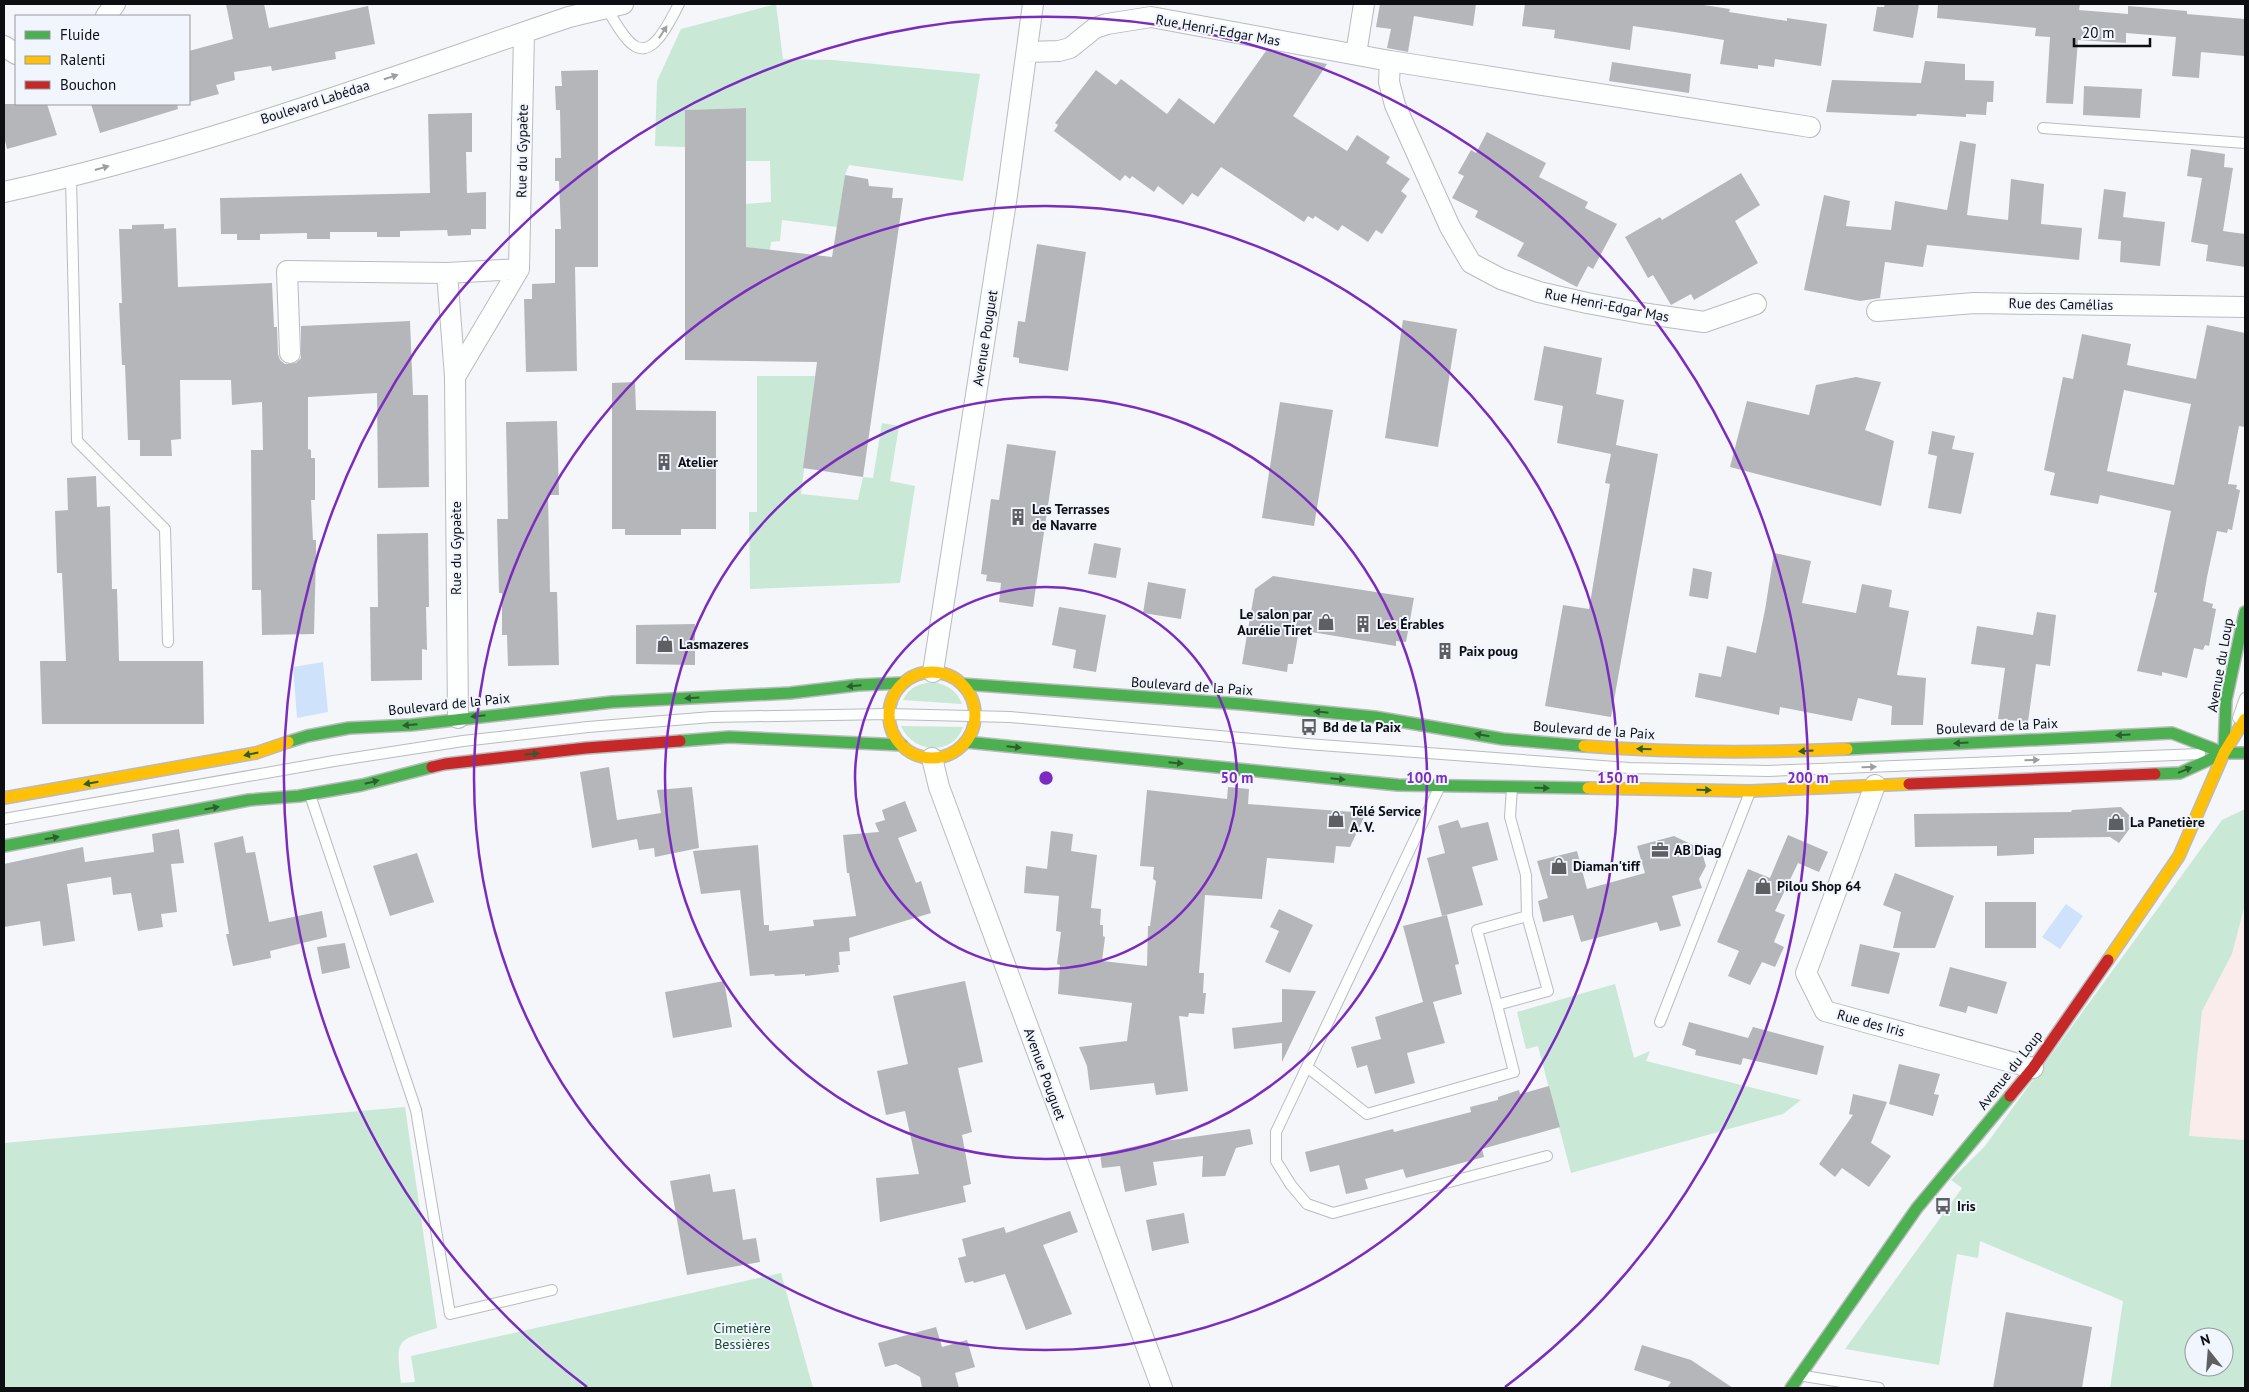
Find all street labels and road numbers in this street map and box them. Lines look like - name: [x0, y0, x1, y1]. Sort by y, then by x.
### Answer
- street label: Rue Henri-Edgar Mas: [1154, 10, 1282, 50]
- street label: Boulevard Labédaa: [258, 76, 372, 128]
- street label: Rue du Gypaète: [512, 104, 532, 198]
- street label: Rue Henri-Edgar Mas: [1543, 284, 1671, 326]
- street label: Avenue Pouguet: [969, 289, 1001, 387]
- street label: Rue des Camélias: [2008, 294, 2114, 314]
- street label: Rue du Gypaète: [447, 501, 465, 595]
- street label: Avenue du Loup: [2203, 617, 2237, 713]
- street label: Boulevard de la Paix: [1130, 673, 1254, 699]
- street label: Boulevard de la Paix: [387, 689, 511, 719]
- street label: Boulevard de la Paix: [1935, 714, 2059, 738]
- street label: Boulevard de la Paix: [1532, 717, 1656, 743]
- street label: Rue des Iris: [1835, 1005, 1907, 1041]
- street label: Avenue Pouguet: [1020, 1025, 1070, 1123]
- street label: Avenue du Loup: [1974, 1027, 2046, 1113]

